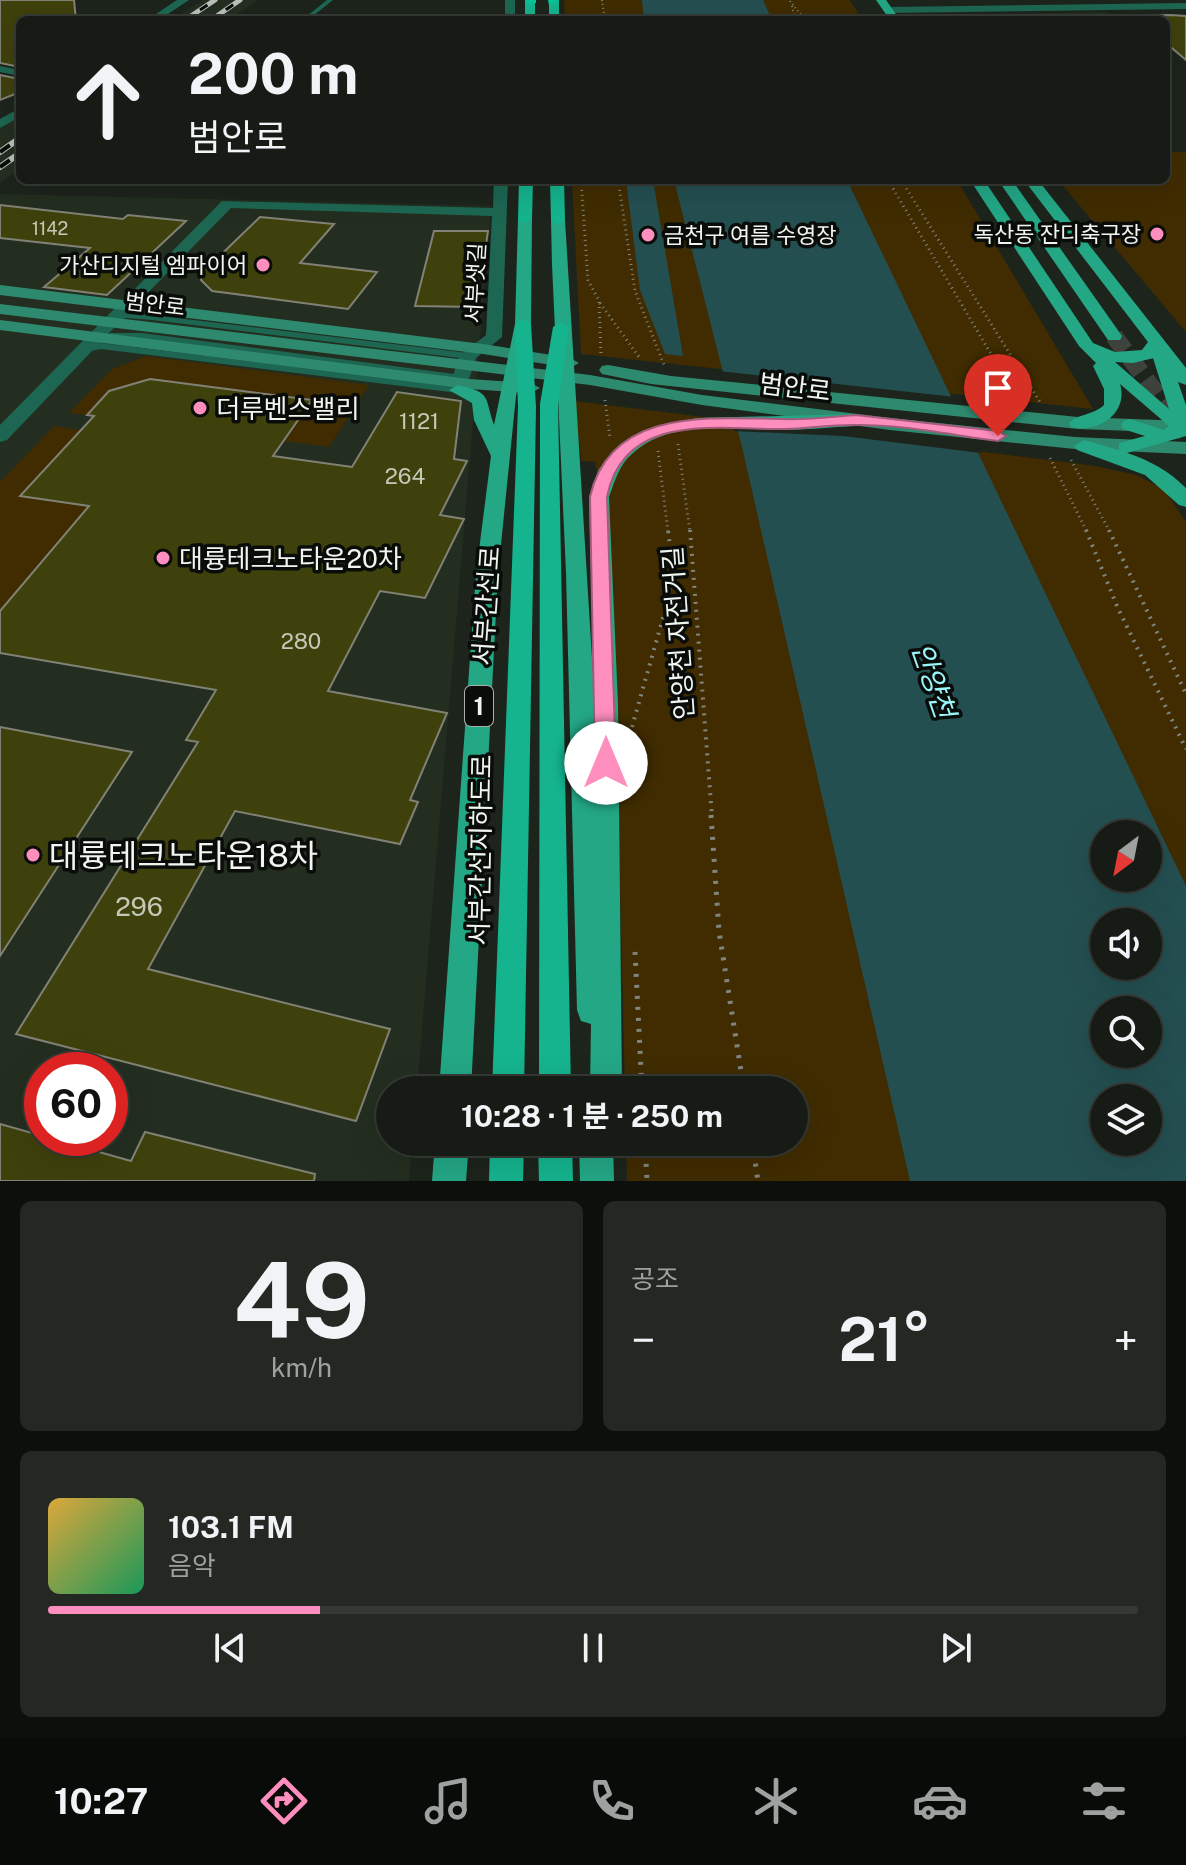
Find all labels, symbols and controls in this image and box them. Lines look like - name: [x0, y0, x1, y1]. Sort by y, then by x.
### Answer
- text: 200 m: [188, 41, 358, 107]
- icon: ahead: [56, 48, 160, 152]
- text: 범안로: [188, 116, 287, 158]
- house number: 1142: [32, 218, 68, 239]
- place label: 독산동 잔디축구장: [974, 221, 1141, 247]
- place label: 금천구 여름 수영장: [664, 222, 837, 248]
- marker: 독산동 잔디축구장: [1148, 225, 1166, 243]
- marker: 금천구 여름 수영장: [639, 226, 657, 244]
- street label: 서부샛길: [460, 242, 490, 324]
- place label: 가산디지털 엠파이어: [59, 252, 247, 278]
- marker: 가산디지털 엠파이어: [254, 256, 272, 274]
- street label: 범안로: [123, 287, 187, 321]
- pin: [964, 354, 1032, 436]
- icon: arrive: [976, 366, 1020, 410]
- street label: 범안로: [757, 367, 833, 407]
- place label: 더루벤스밸리: [216, 393, 360, 424]
- marker: 더루벤스밸리: [191, 399, 209, 417]
- house number: 1121: [399, 408, 439, 434]
- house number: 264: [385, 463, 425, 489]
- place label: 대륭테크노타운20차: [179, 543, 402, 574]
- street label: 서부간선로: [466, 545, 506, 667]
- street label: 안양천 자전거길: [656, 545, 700, 721]
- marker: 대륭테크노타운20차: [154, 549, 172, 567]
- house number: 280: [281, 628, 321, 654]
- water label: 안양천: [906, 638, 963, 725]
- road number: 1: [465, 686, 493, 726]
- position arrow: [564, 721, 648, 805]
- street label: 서부간선지하도로: [463, 754, 497, 946]
- north arrow: [1090, 820, 1162, 892]
- map controls: [1090, 820, 1162, 1156]
- place label: 대륭테크노타운18차: [49, 837, 318, 874]
- marker: 대륭테크노타운18차: [24, 846, 42, 864]
- house number: 296: [115, 891, 163, 922]
- button: sound: [1090, 908, 1162, 980]
- button: search: [1090, 996, 1162, 1068]
- speed limit sign: 60: [24, 1052, 128, 1156]
- button: layers: [1090, 1084, 1162, 1156]
- text: 10:28 · 1 분 · 250 m: [461, 1098, 723, 1134]
- text: 49: [233, 1239, 370, 1361]
- text: 공조: [631, 1263, 679, 1294]
- text: 21°: [838, 1304, 931, 1375]
- text: −: [631, 1314, 655, 1366]
- text: +: [1114, 1314, 1138, 1366]
- text: km/h: [271, 1352, 332, 1383]
- text: 103.1 FM: [168, 1509, 294, 1545]
- text: 음악: [168, 1550, 216, 1581]
- icon: previous: [208, 1626, 252, 1670]
- icon: pause: [571, 1626, 615, 1670]
- icon: next: [934, 1626, 978, 1670]
- icon: directions: [256, 1773, 312, 1829]
- icon: music: [420, 1773, 476, 1829]
- icon: phone: [584, 1773, 640, 1829]
- icon: climate: [748, 1773, 804, 1829]
- icon: car: [912, 1773, 968, 1829]
- icon: filters: [1076, 1773, 1132, 1829]
- text: 10:27: [54, 1780, 148, 1822]

